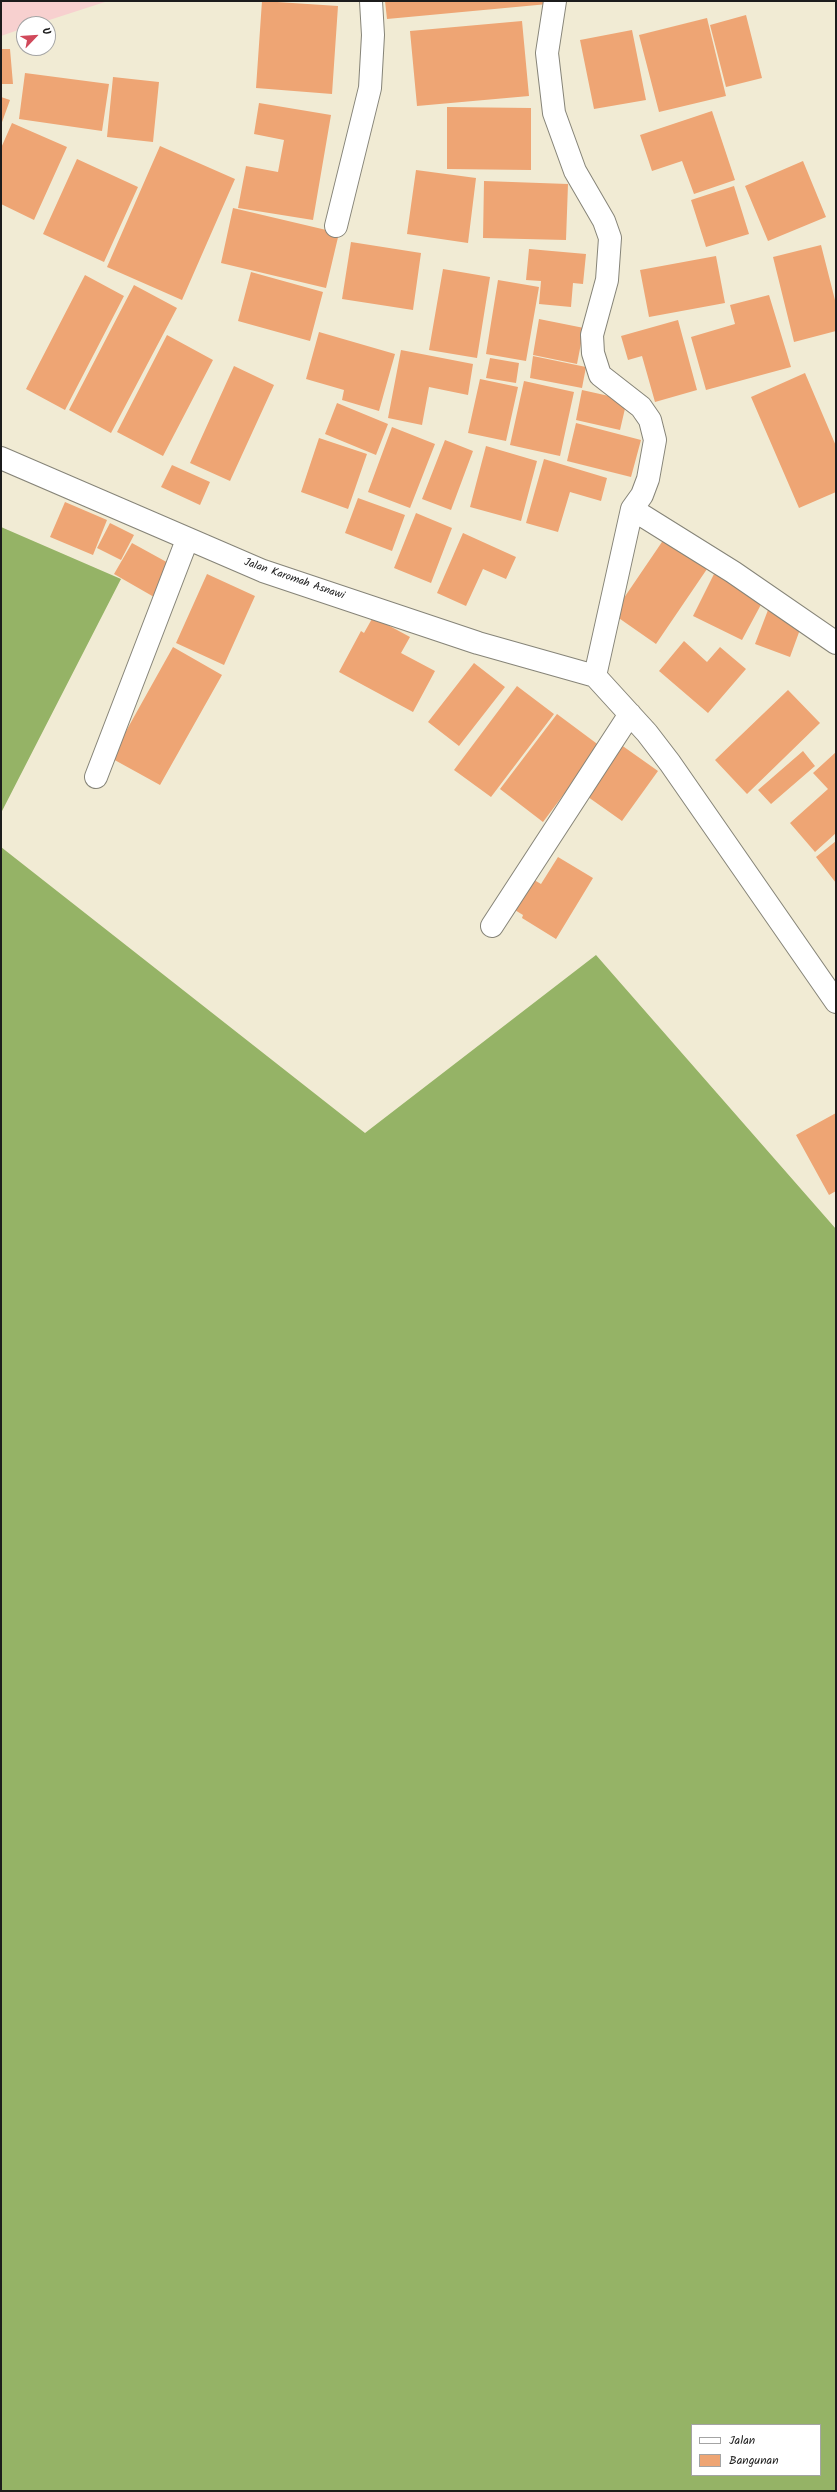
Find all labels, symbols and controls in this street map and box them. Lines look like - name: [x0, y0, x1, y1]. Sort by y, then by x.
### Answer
- north arrow: [16, 16, 56, 56]
- text: U: [36, 25, 56, 38]
- street label: Jalan Karomah Asnawi: [242, 557, 346, 603]
- legend: [691, 2424, 821, 2476]
- text: Jalan: [729, 2431, 755, 2450]
- text: Bangunan: [729, 2451, 779, 2470]

